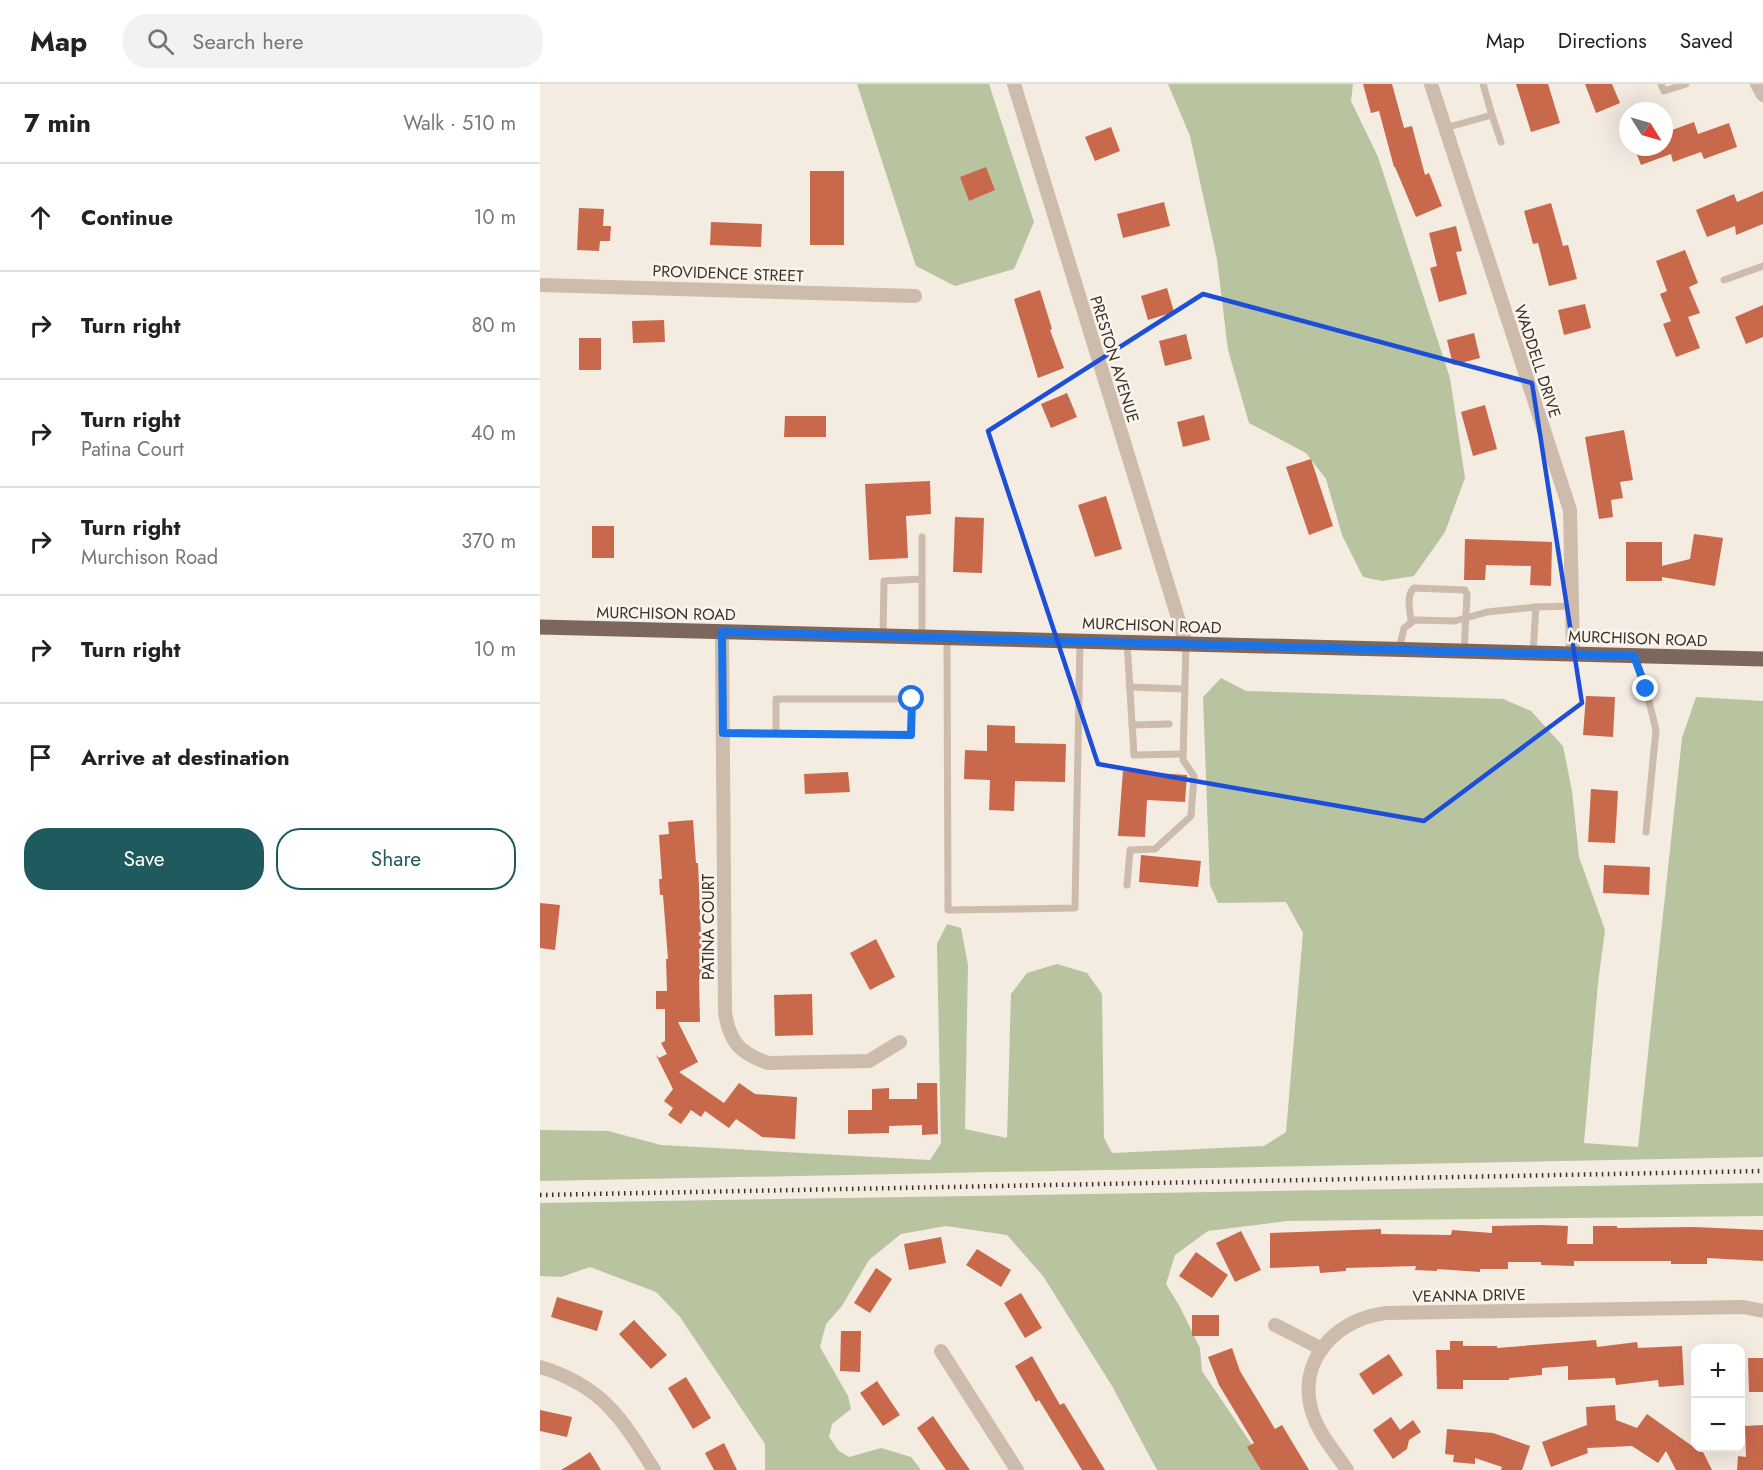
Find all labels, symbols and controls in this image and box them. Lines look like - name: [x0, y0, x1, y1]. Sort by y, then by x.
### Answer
- search box: [123, 14, 543, 68]
- text: Map: [30, 21, 87, 62]
- icon: search: [144, 25, 177, 58]
- text: Search here: [192, 25, 304, 57]
- text: Map: [1486, 26, 1525, 56]
- text: Directions: [1558, 26, 1647, 56]
- text: Saved: [1680, 26, 1733, 56]
- north arrow: [1619, 102, 1673, 156]
- text: 7 min: [24, 104, 91, 142]
- text: Walk · 510 m: [403, 109, 516, 138]
- icon: ahead: [24, 201, 57, 234]
- text: Continue: [81, 201, 173, 233]
- text: 10 m: [473, 203, 516, 232]
- street label: PROVIDENCE STREET: [652, 259, 805, 288]
- street label: PRESTON AVENUE: [1084, 293, 1145, 425]
- street label: WADDELL DRIVE: [1508, 302, 1567, 421]
- icon: right: [24, 309, 57, 342]
- text: Turn right: [81, 309, 181, 341]
- text: 80 m: [471, 311, 516, 340]
- text: Turn right: [81, 403, 181, 435]
- icon: right: [24, 417, 57, 450]
- text: 40 m: [471, 419, 516, 448]
- text: Patina Court: [81, 435, 184, 464]
- text: Turn right: [81, 511, 181, 543]
- icon: right: [24, 525, 57, 558]
- text: 370 m: [461, 527, 516, 556]
- text: Murchison Road: [81, 543, 218, 572]
- street label: MURCHISON ROAD: [596, 601, 736, 626]
- street label: MURCHISON ROAD: [1082, 612, 1222, 639]
- street label: MURCHISON ROAD: [1568, 625, 1708, 652]
- icon: right: [24, 633, 57, 666]
- text: Turn right: [81, 633, 181, 665]
- text: 10 m: [473, 635, 516, 664]
- route end: [1632, 675, 1658, 701]
- route start: [898, 685, 924, 711]
- icon: arrive: [24, 741, 57, 774]
- text: Arrive at destination: [81, 741, 290, 773]
- button: Save: [24, 828, 264, 890]
- button: Share: [276, 828, 516, 890]
- street label: PATINA COURT: [697, 873, 720, 980]
- street label: VEANNA DRIVE: [1412, 1283, 1526, 1308]
- map controls: [1691, 1344, 1745, 1452]
- button: +: [1691, 1344, 1745, 1398]
- button: −: [1691, 1398, 1745, 1452]

